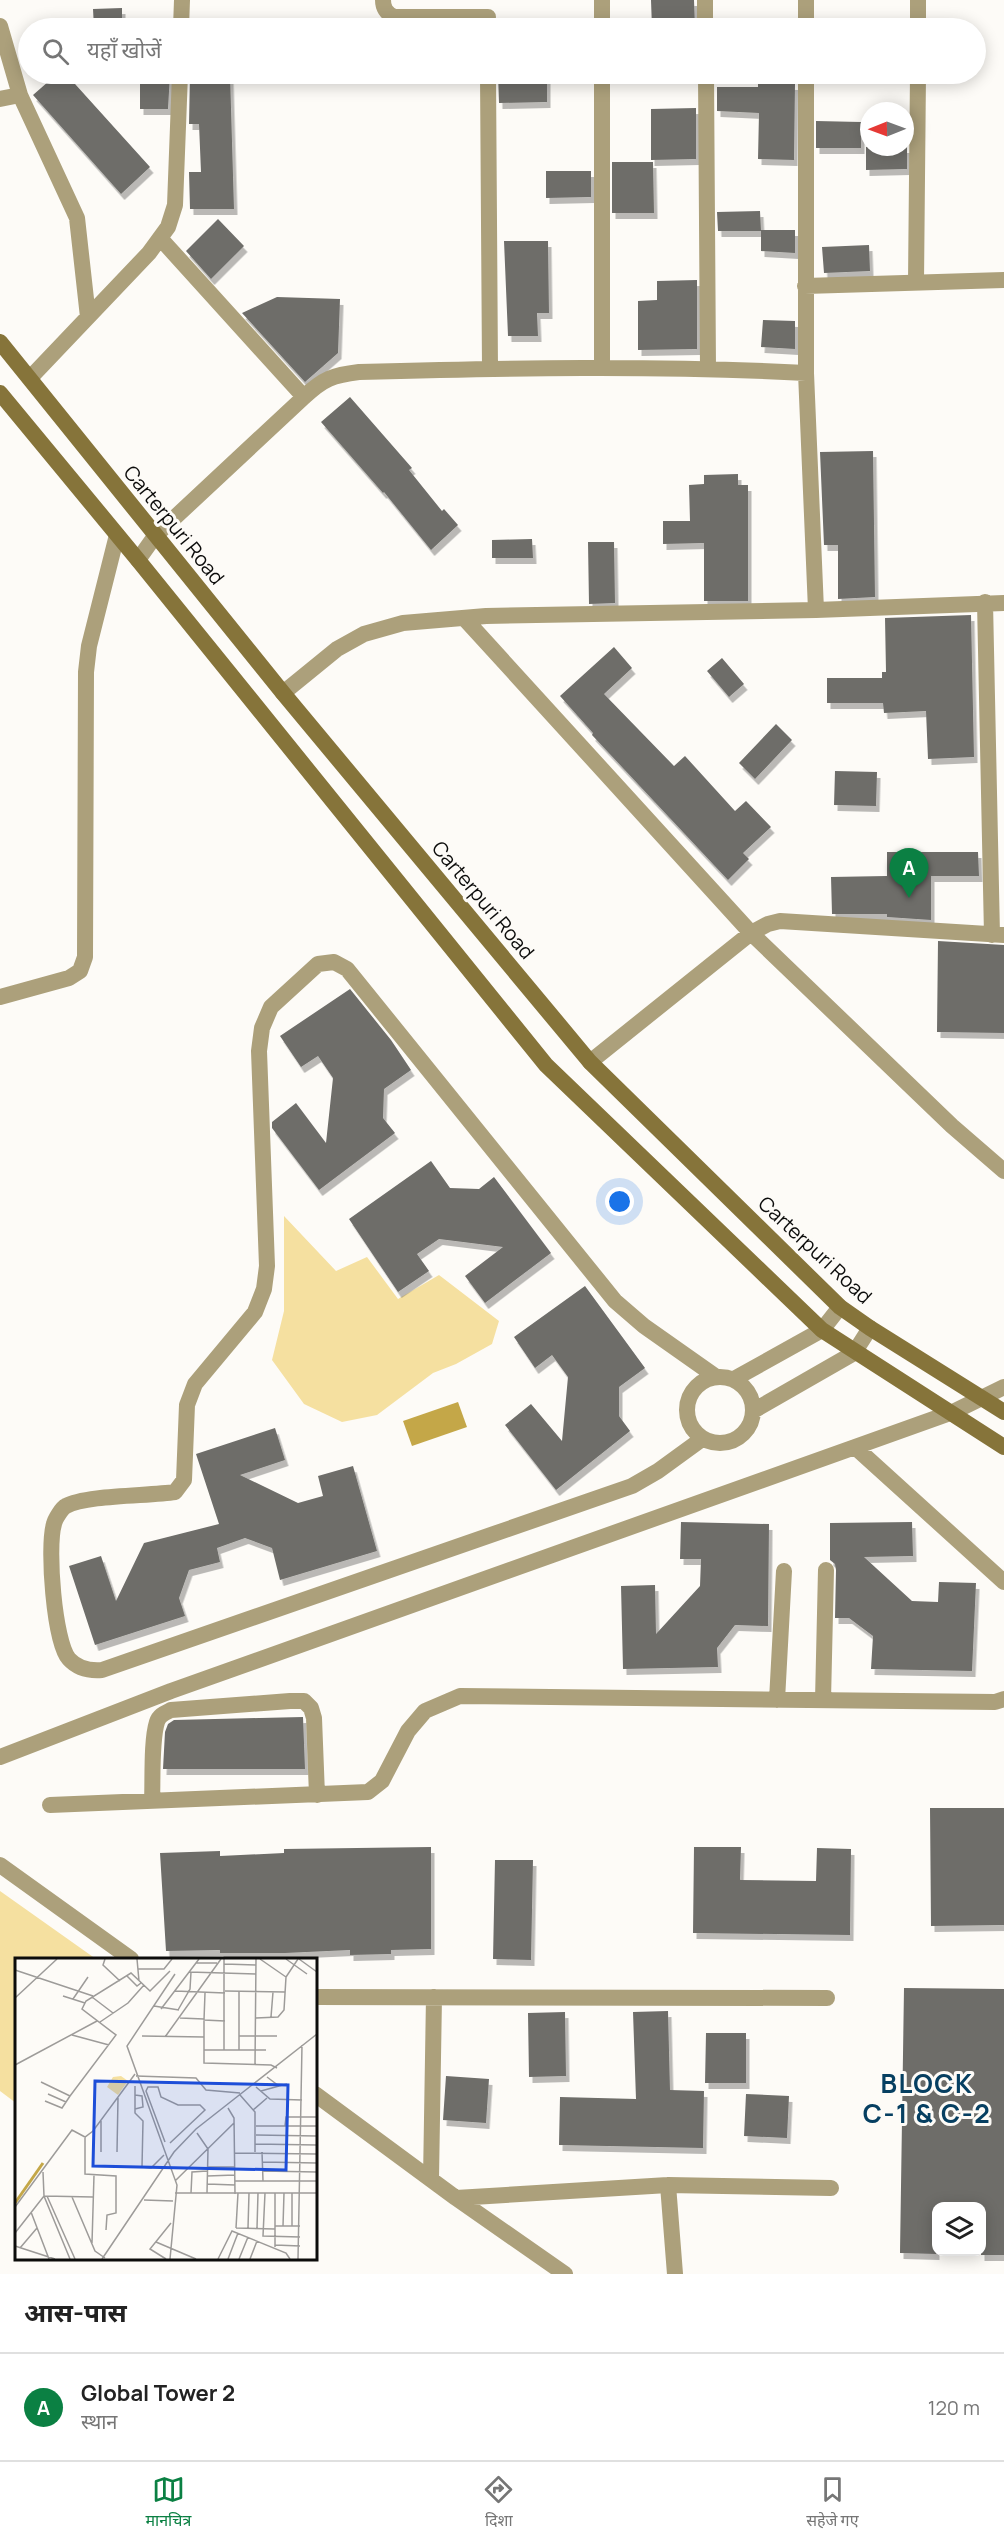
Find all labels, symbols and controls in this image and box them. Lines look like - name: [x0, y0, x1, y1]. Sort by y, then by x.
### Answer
- search box: [18, 18, 986, 84]
- icon: search: [39, 35, 72, 68]
- text: यहाँ खोजें: [87, 35, 162, 65]
- north arrow: [860, 102, 914, 156]
- street label: Carterpuri Road: [118, 459, 231, 590]
- street label: Carterpuri Road: [426, 835, 541, 964]
- pin: A: [890, 848, 928, 898]
- your location: [605, 1187, 634, 1216]
- street label: Carterpuri Road: [753, 1190, 878, 1309]
- inset map: [15, 1958, 316, 2259]
- district label: BLOCK C-1 & C-2: [863, 2065, 991, 2131]
- map controls: [932, 2202, 986, 2256]
- button: layers: [932, 2202, 986, 2256]
- text: आस-पास: [24, 2294, 127, 2330]
- text: Global Tower 2: [81, 2378, 235, 2408]
- text: A: [37, 2394, 50, 2421]
- text: 120 m: [928, 2394, 980, 2421]
- text: स्थान: [81, 2408, 117, 2435]
- tab: मानचित्र: [146, 2473, 191, 2533]
- tab: दिशा: [482, 2473, 515, 2533]
- tab: सहेजे गए: [806, 2473, 858, 2533]

